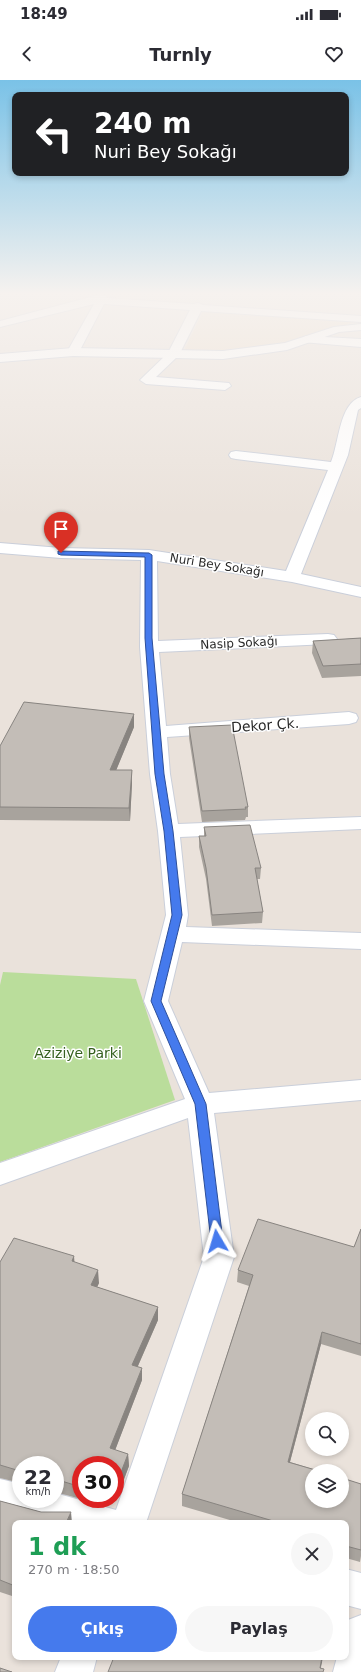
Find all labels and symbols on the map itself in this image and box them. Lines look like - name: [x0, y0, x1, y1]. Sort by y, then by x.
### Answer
- pin: [44, 512, 78, 553]
- street label: Nuri Bey Sokağı: [169, 551, 265, 579]
- street label: Nasip Sokağı: [200, 634, 278, 652]
- street label: Dekor Çk.: [230, 715, 300, 735]
- park label: Aziziye Parki: [34, 1045, 122, 1061]
- position arrow: [196, 1220, 238, 1262]
- speed limit sign: 30: [72, 1456, 124, 1508]

